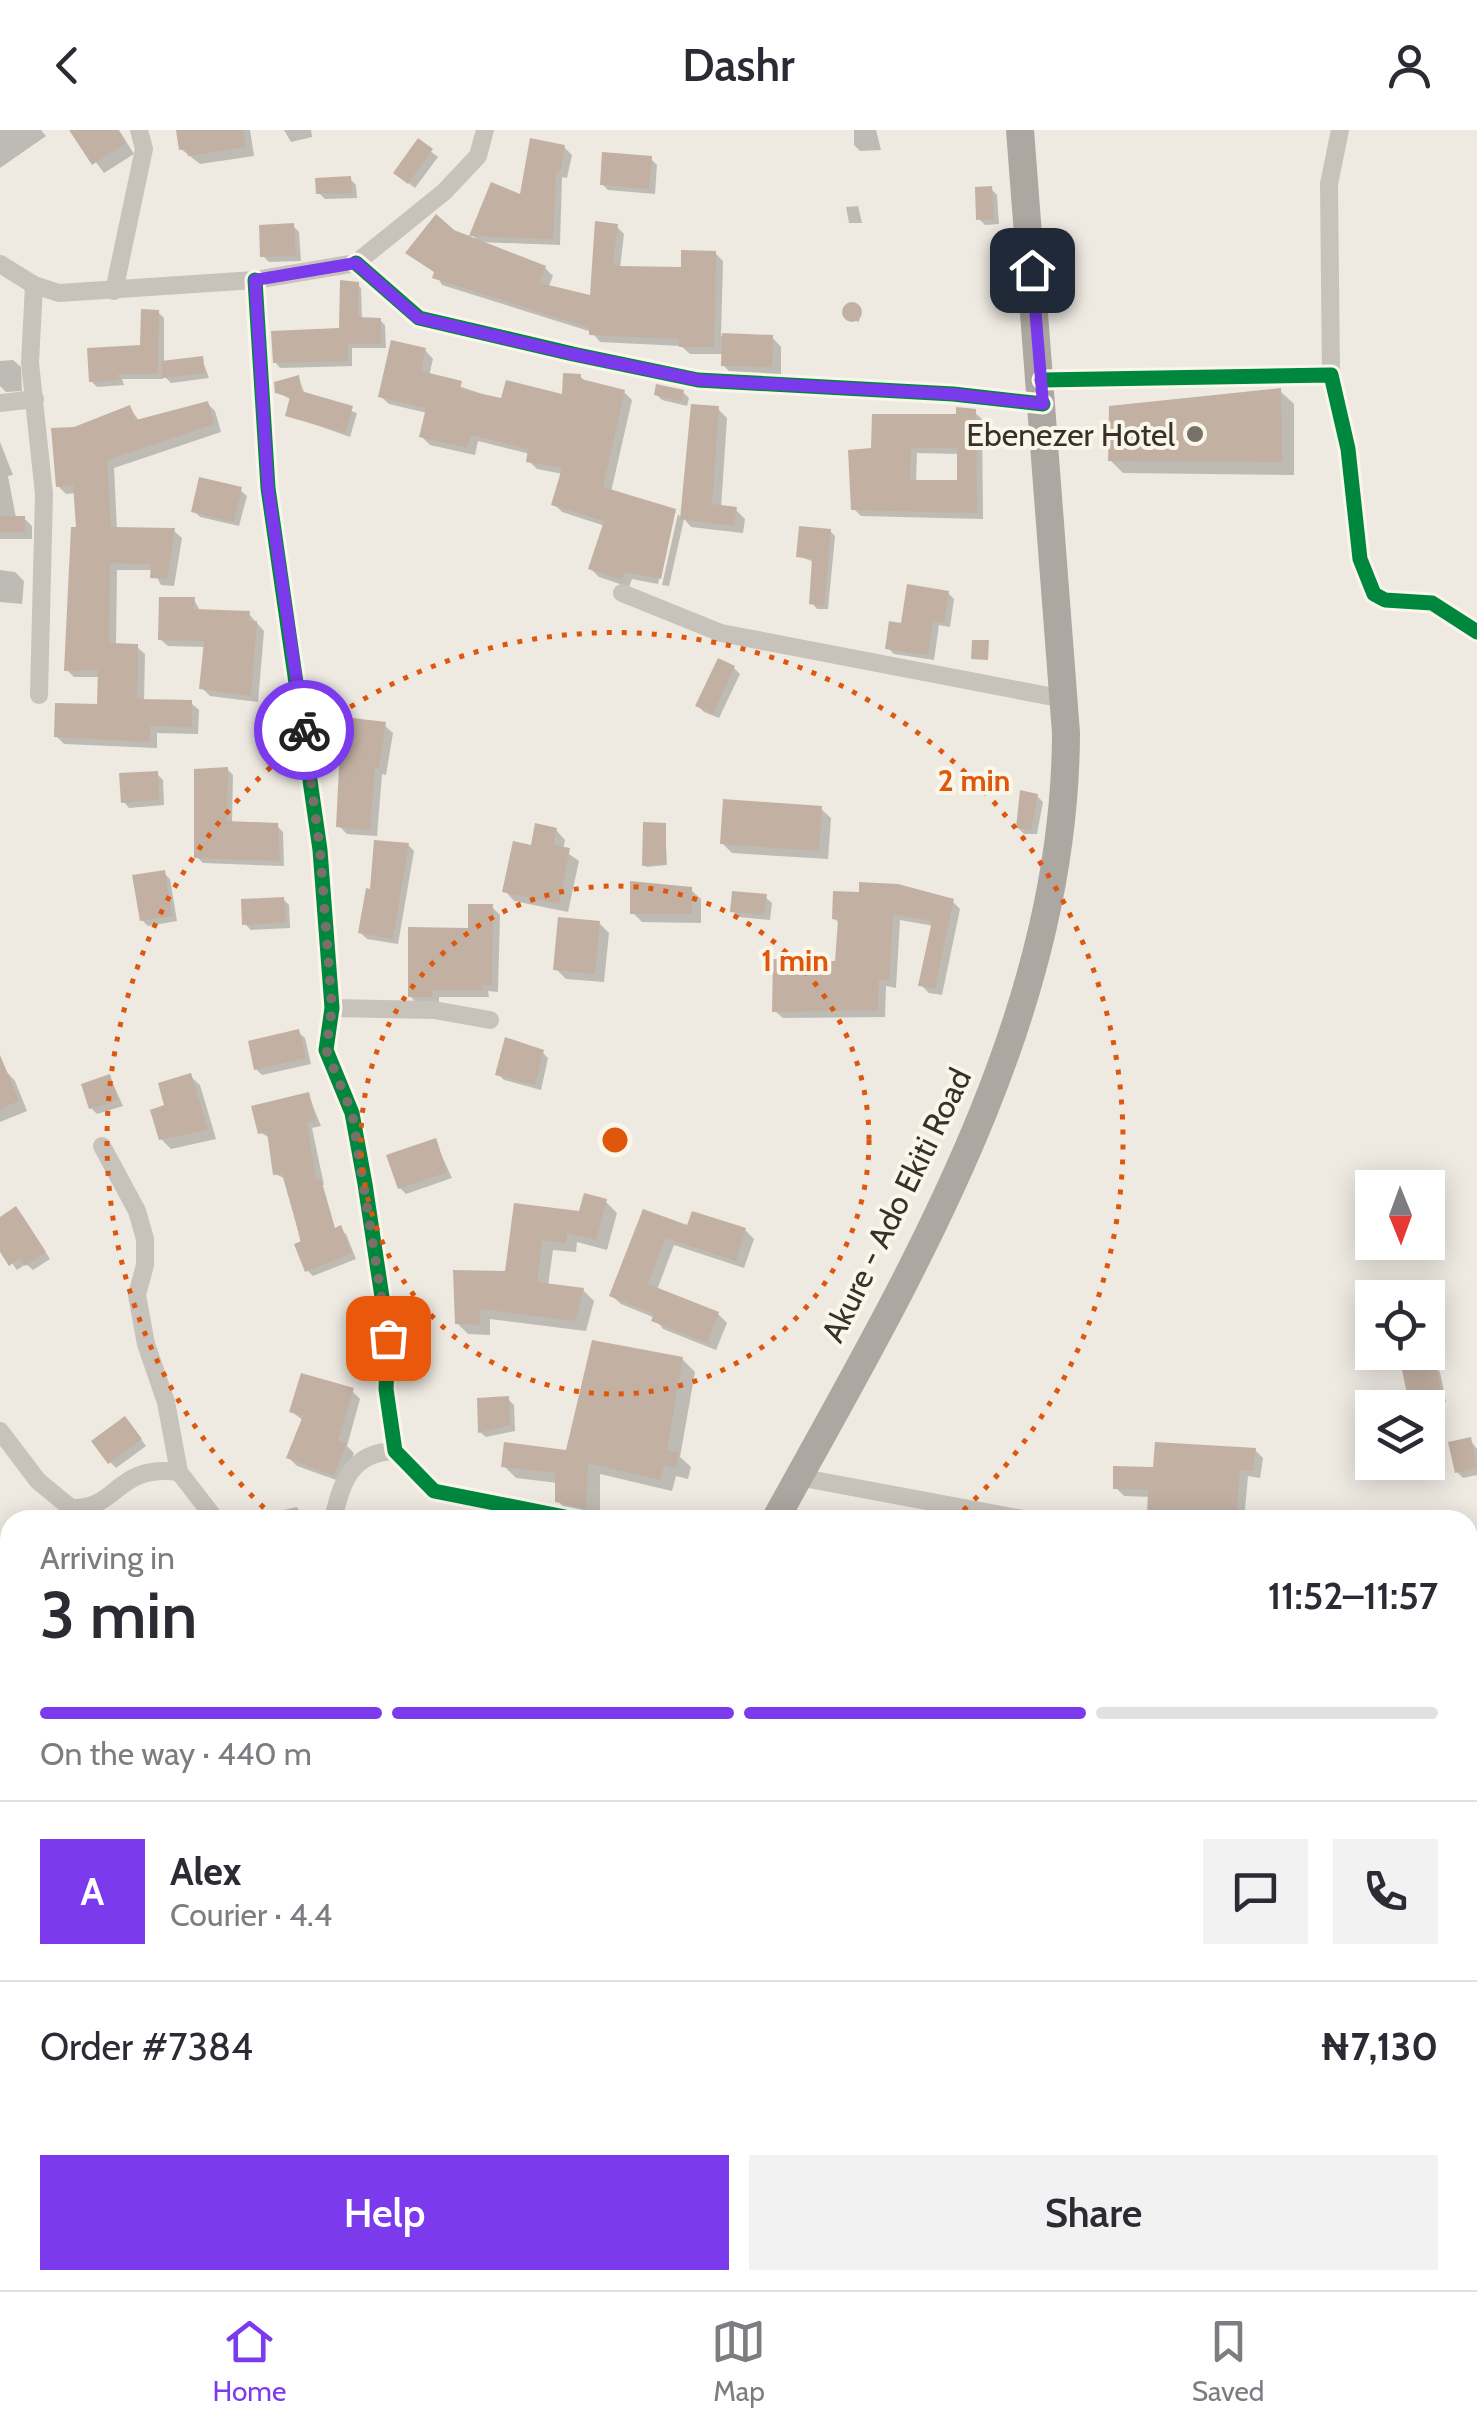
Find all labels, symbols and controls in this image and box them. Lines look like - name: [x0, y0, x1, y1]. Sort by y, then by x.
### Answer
- icon: back: [40, 38, 95, 93]
- text: Dashr: [682, 38, 795, 92]
- icon: person: [1382, 38, 1437, 93]
- pin: [990, 228, 1075, 313]
- icon: home: [1005, 243, 1060, 298]
- place label: Ebenezer Hotel: [966, 415, 1175, 454]
- marker: Ebenezer Hotel: [1184, 423, 1206, 445]
- courier: [254, 680, 354, 780]
- icon: bike: [277, 703, 332, 758]
- text: 2 min: [938, 762, 1010, 799]
- text: 1 min: [761, 942, 829, 979]
- street label: Akure - Ado Ekiti Road: [813, 1062, 979, 1348]
- centre of rings: [597, 1122, 633, 1158]
- north arrow: [1355, 1170, 1445, 1260]
- map controls: [1355, 1170, 1445, 1480]
- button: locate: [1355, 1280, 1445, 1370]
- pin: [346, 1296, 431, 1381]
- icon: bag: [361, 1311, 416, 1366]
- button: layers: [1355, 1390, 1445, 1480]
- text: Arriving in: [40, 1538, 175, 1577]
- text: 11:52–11:57: [1268, 1572, 1438, 1619]
- text: 3 min: [40, 1575, 197, 1654]
- text: On the way · 440 m: [40, 1734, 312, 1773]
- button: chat: [1203, 1839, 1308, 1944]
- button: phone: [1333, 1839, 1438, 1944]
- text: Alex: [170, 1848, 241, 1895]
- text: A: [81, 1868, 104, 1915]
- text: Courier · 4.4: [170, 1895, 332, 1934]
- text: Order #7384: [40, 2023, 253, 2070]
- text: ₦7,130: [1320, 2023, 1438, 2070]
- button: Help: [40, 2155, 729, 2270]
- button: Share: [749, 2155, 1438, 2270]
- tab: Home: [213, 2314, 286, 2408]
- tab: Map: [711, 2314, 766, 2408]
- tab: Saved: [1192, 2314, 1264, 2408]

